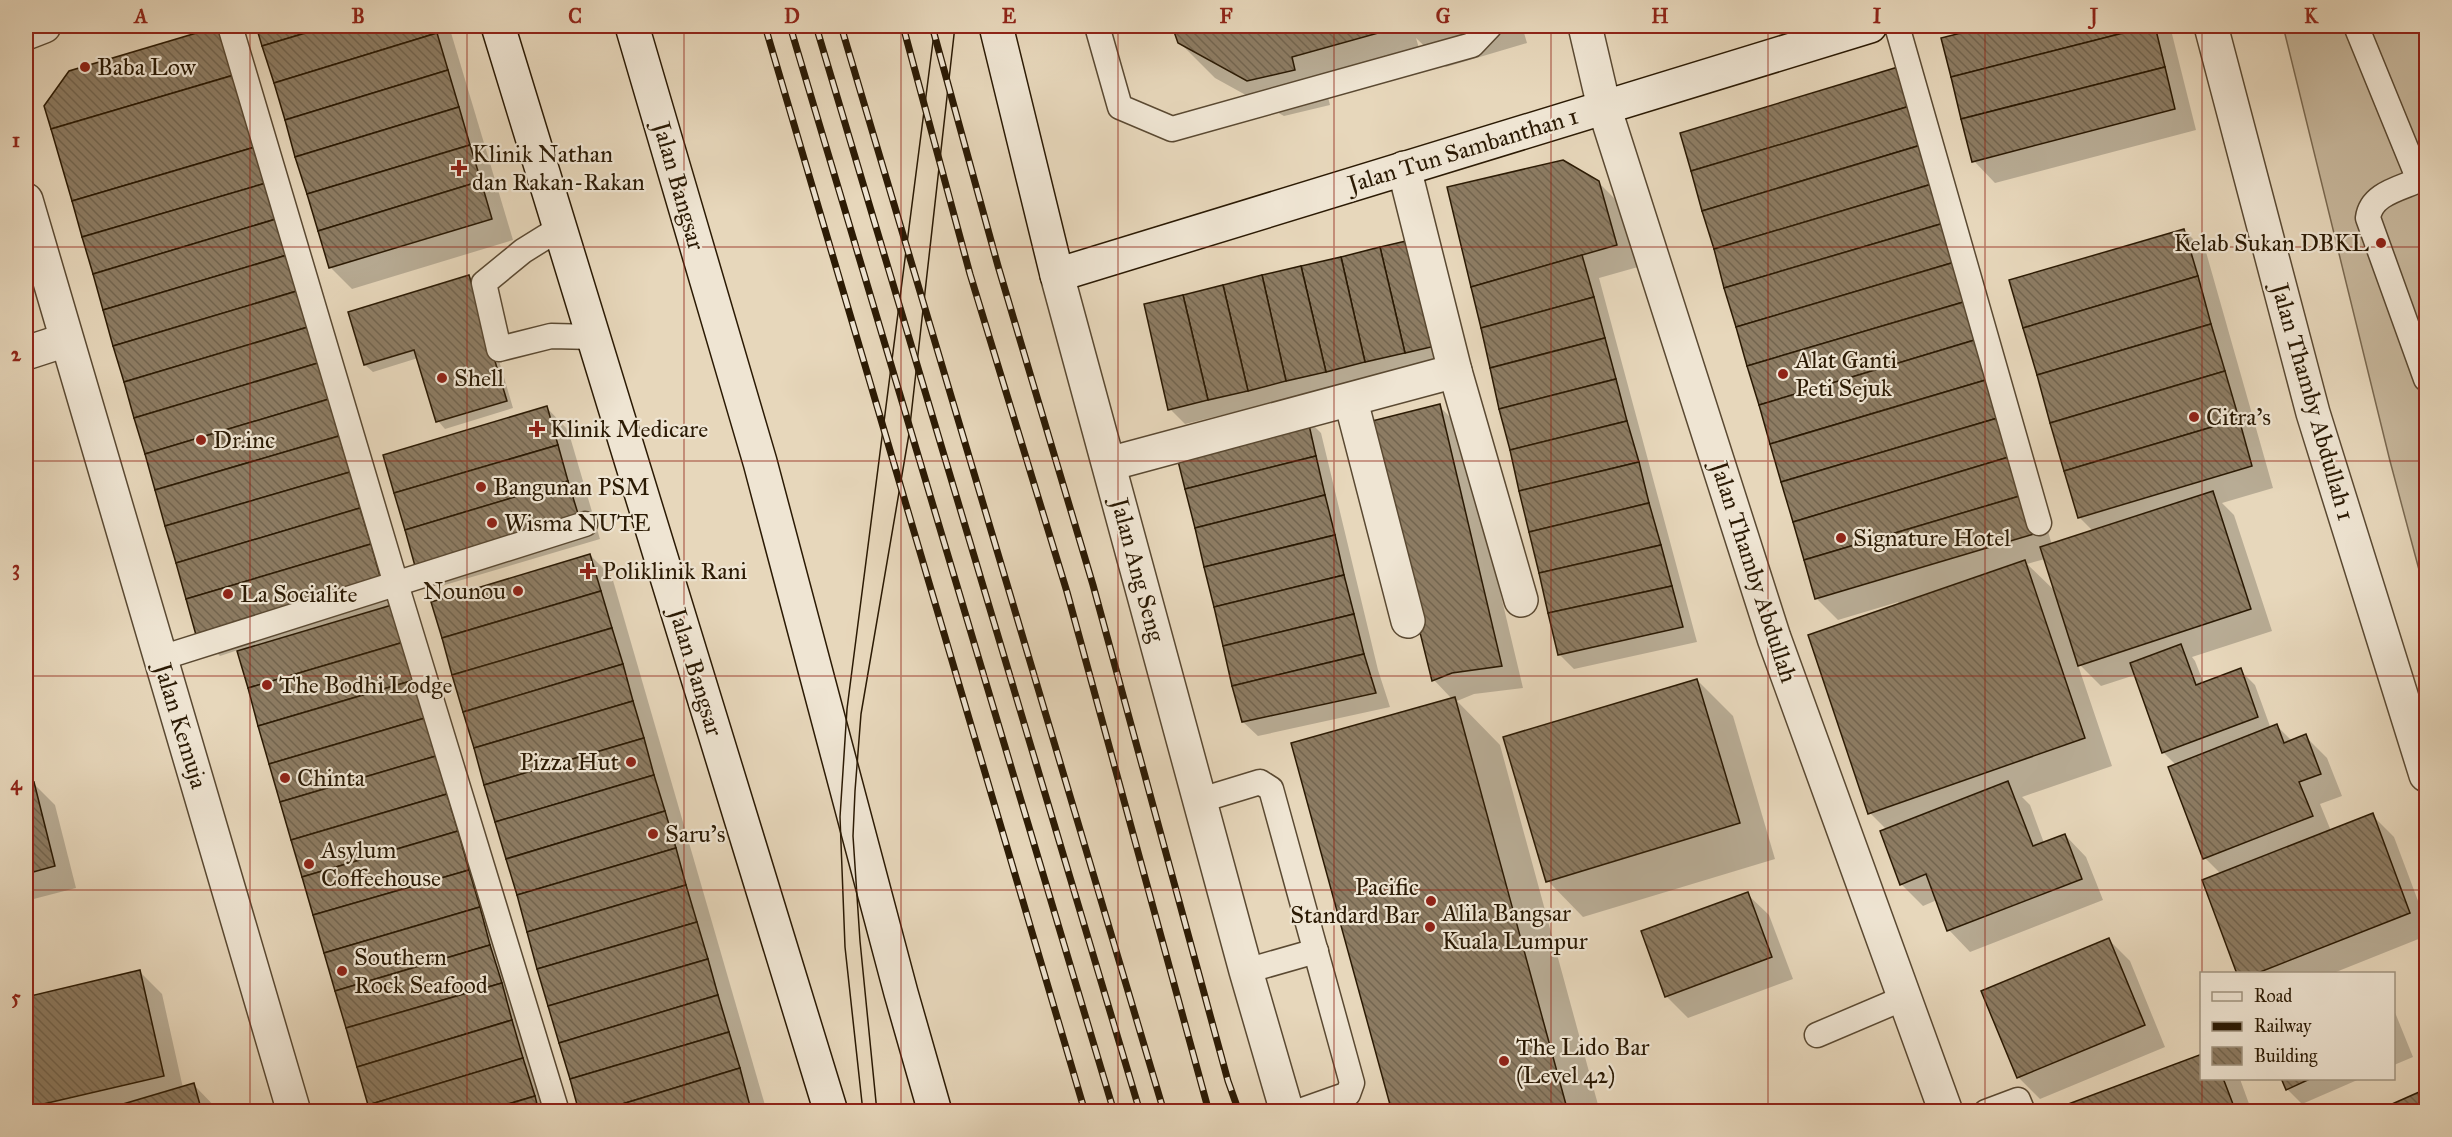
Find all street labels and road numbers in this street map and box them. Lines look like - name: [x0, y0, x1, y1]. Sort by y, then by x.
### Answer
- street label: Jalan Tun Sambanthan 1: [1341, 101, 1582, 200]
- street label: Jalan Bangsar: [646, 115, 712, 254]
- street label: Jalan Thamby Abdullah 1: [2264, 277, 2361, 524]
- street label: Jalan Thamby Abdullah: [1703, 455, 1804, 686]
- street label: Jalan Ang Seng: [1104, 492, 1172, 646]
- street label: Jalan Bangsar: [661, 602, 730, 740]
- street label: Jalan Kemuja: [147, 657, 215, 793]

